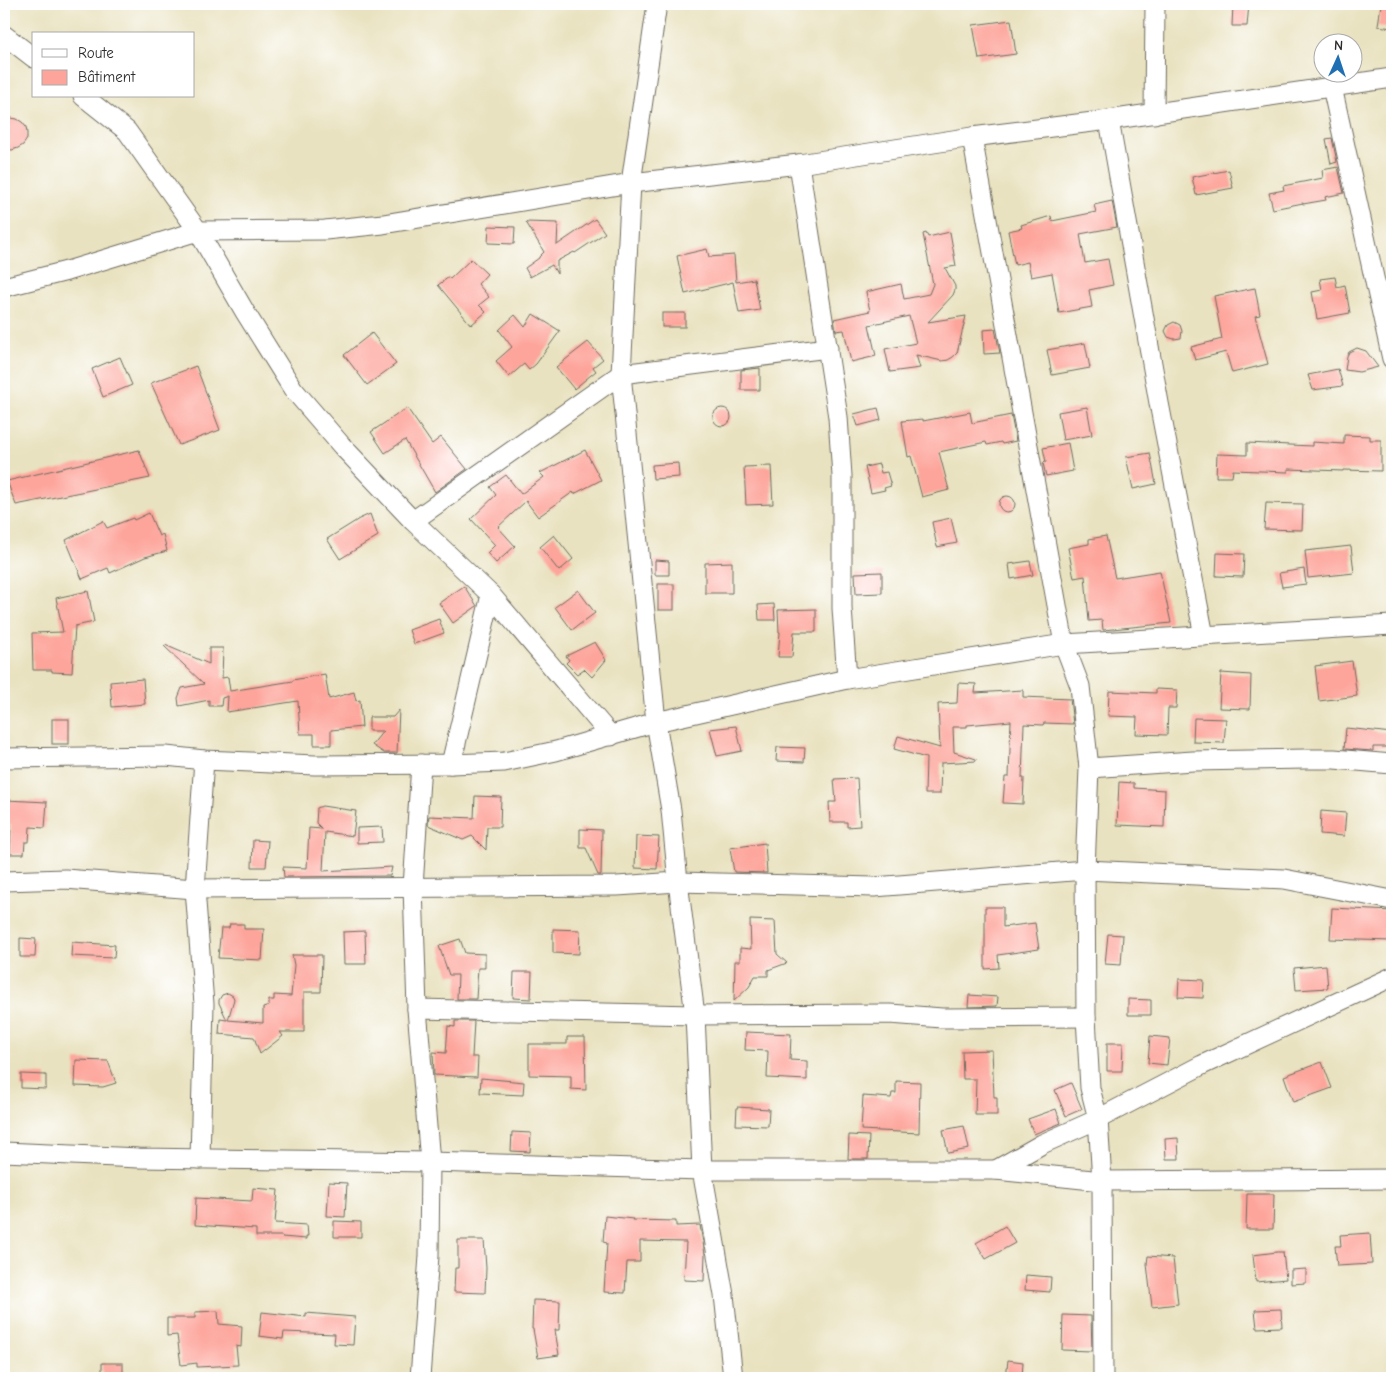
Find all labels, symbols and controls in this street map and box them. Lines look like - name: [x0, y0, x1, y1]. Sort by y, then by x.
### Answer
- legend: [32, 32, 195, 98]
- north arrow: [1314, 32, 1364, 82]
- text: N: [1334, 37, 1344, 54]
- text: Route: [78, 44, 114, 62]
- text: Bâtiment: [78, 68, 136, 86]

